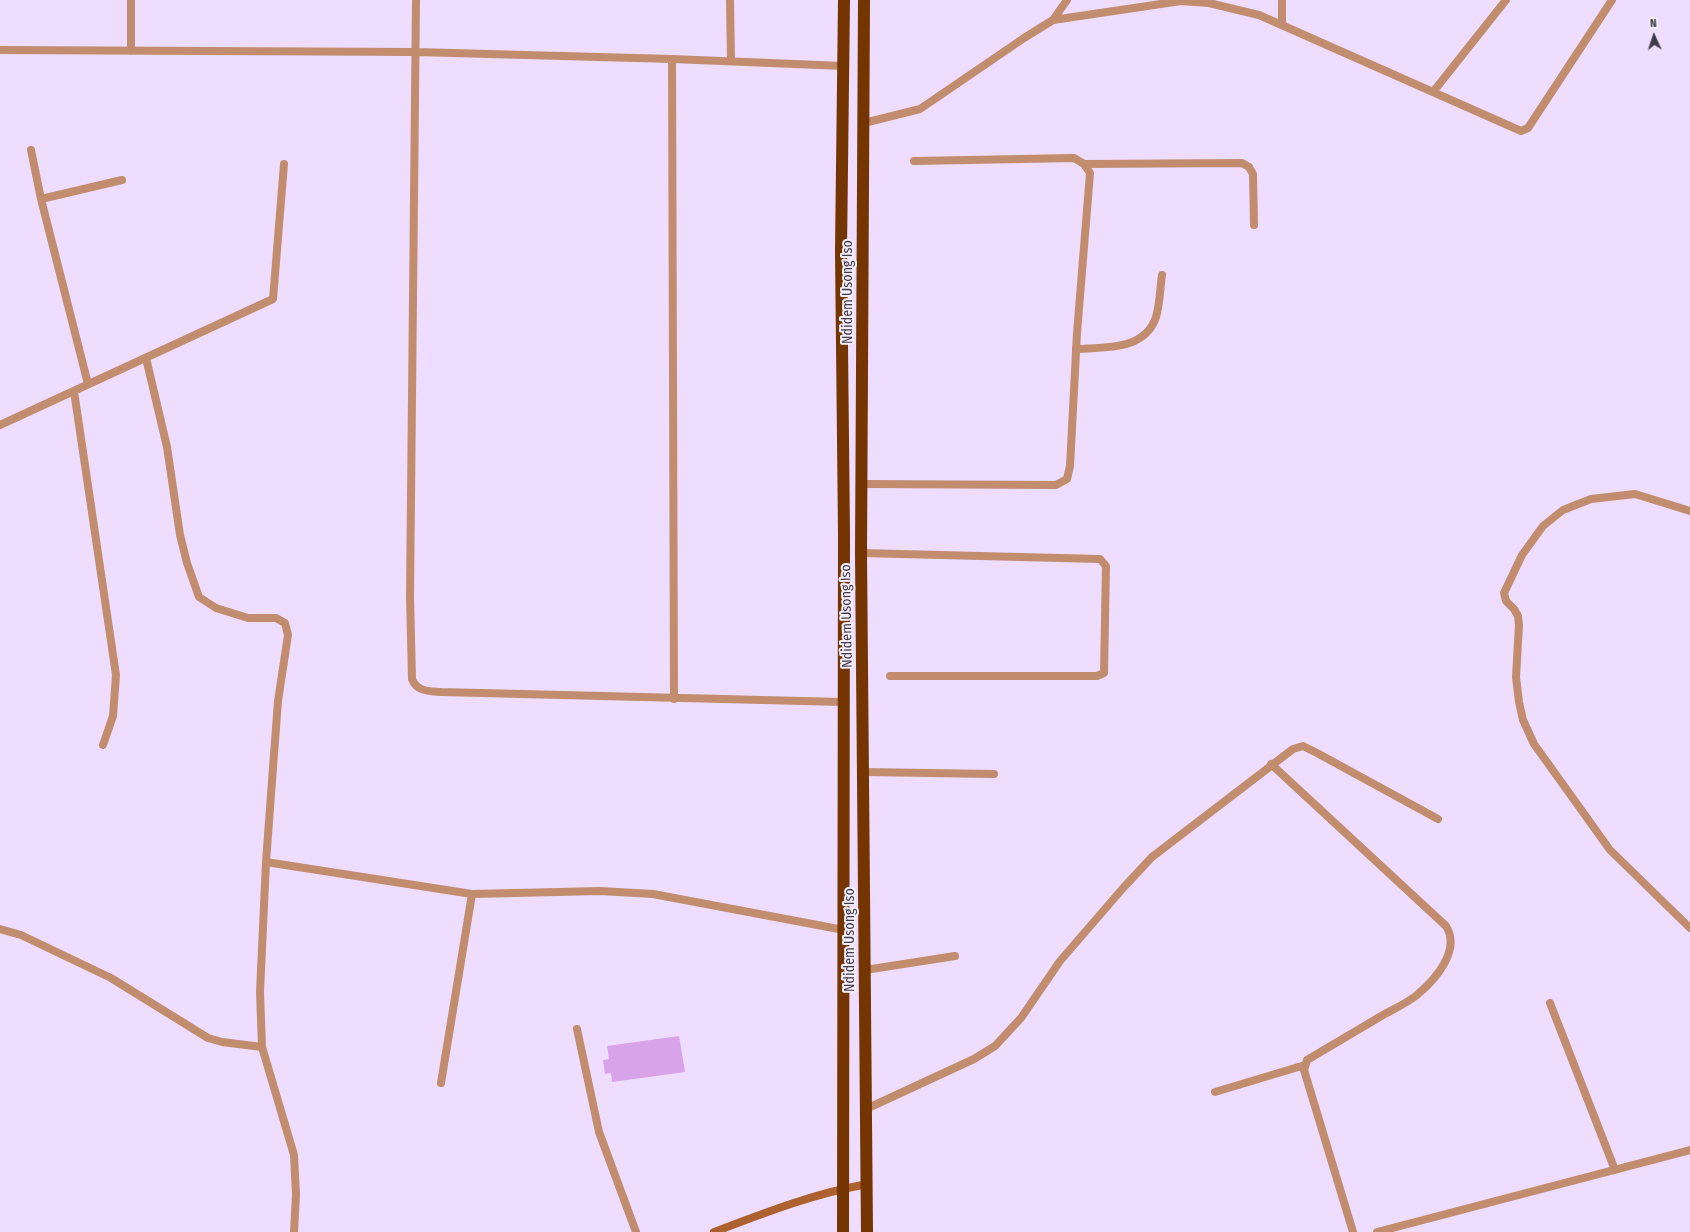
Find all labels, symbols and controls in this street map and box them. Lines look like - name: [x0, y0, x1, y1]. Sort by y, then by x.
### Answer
- north arrow: [1634, 16, 1674, 56]
- text: N: [1650, 17, 1657, 30]
- street label: Ndidem Usong Iso: [840, 240, 856, 344]
- street label: Ndidem Usong Iso: [838, 564, 856, 668]
- street label: Ndidem Usong Iso: [842, 888, 858, 992]

